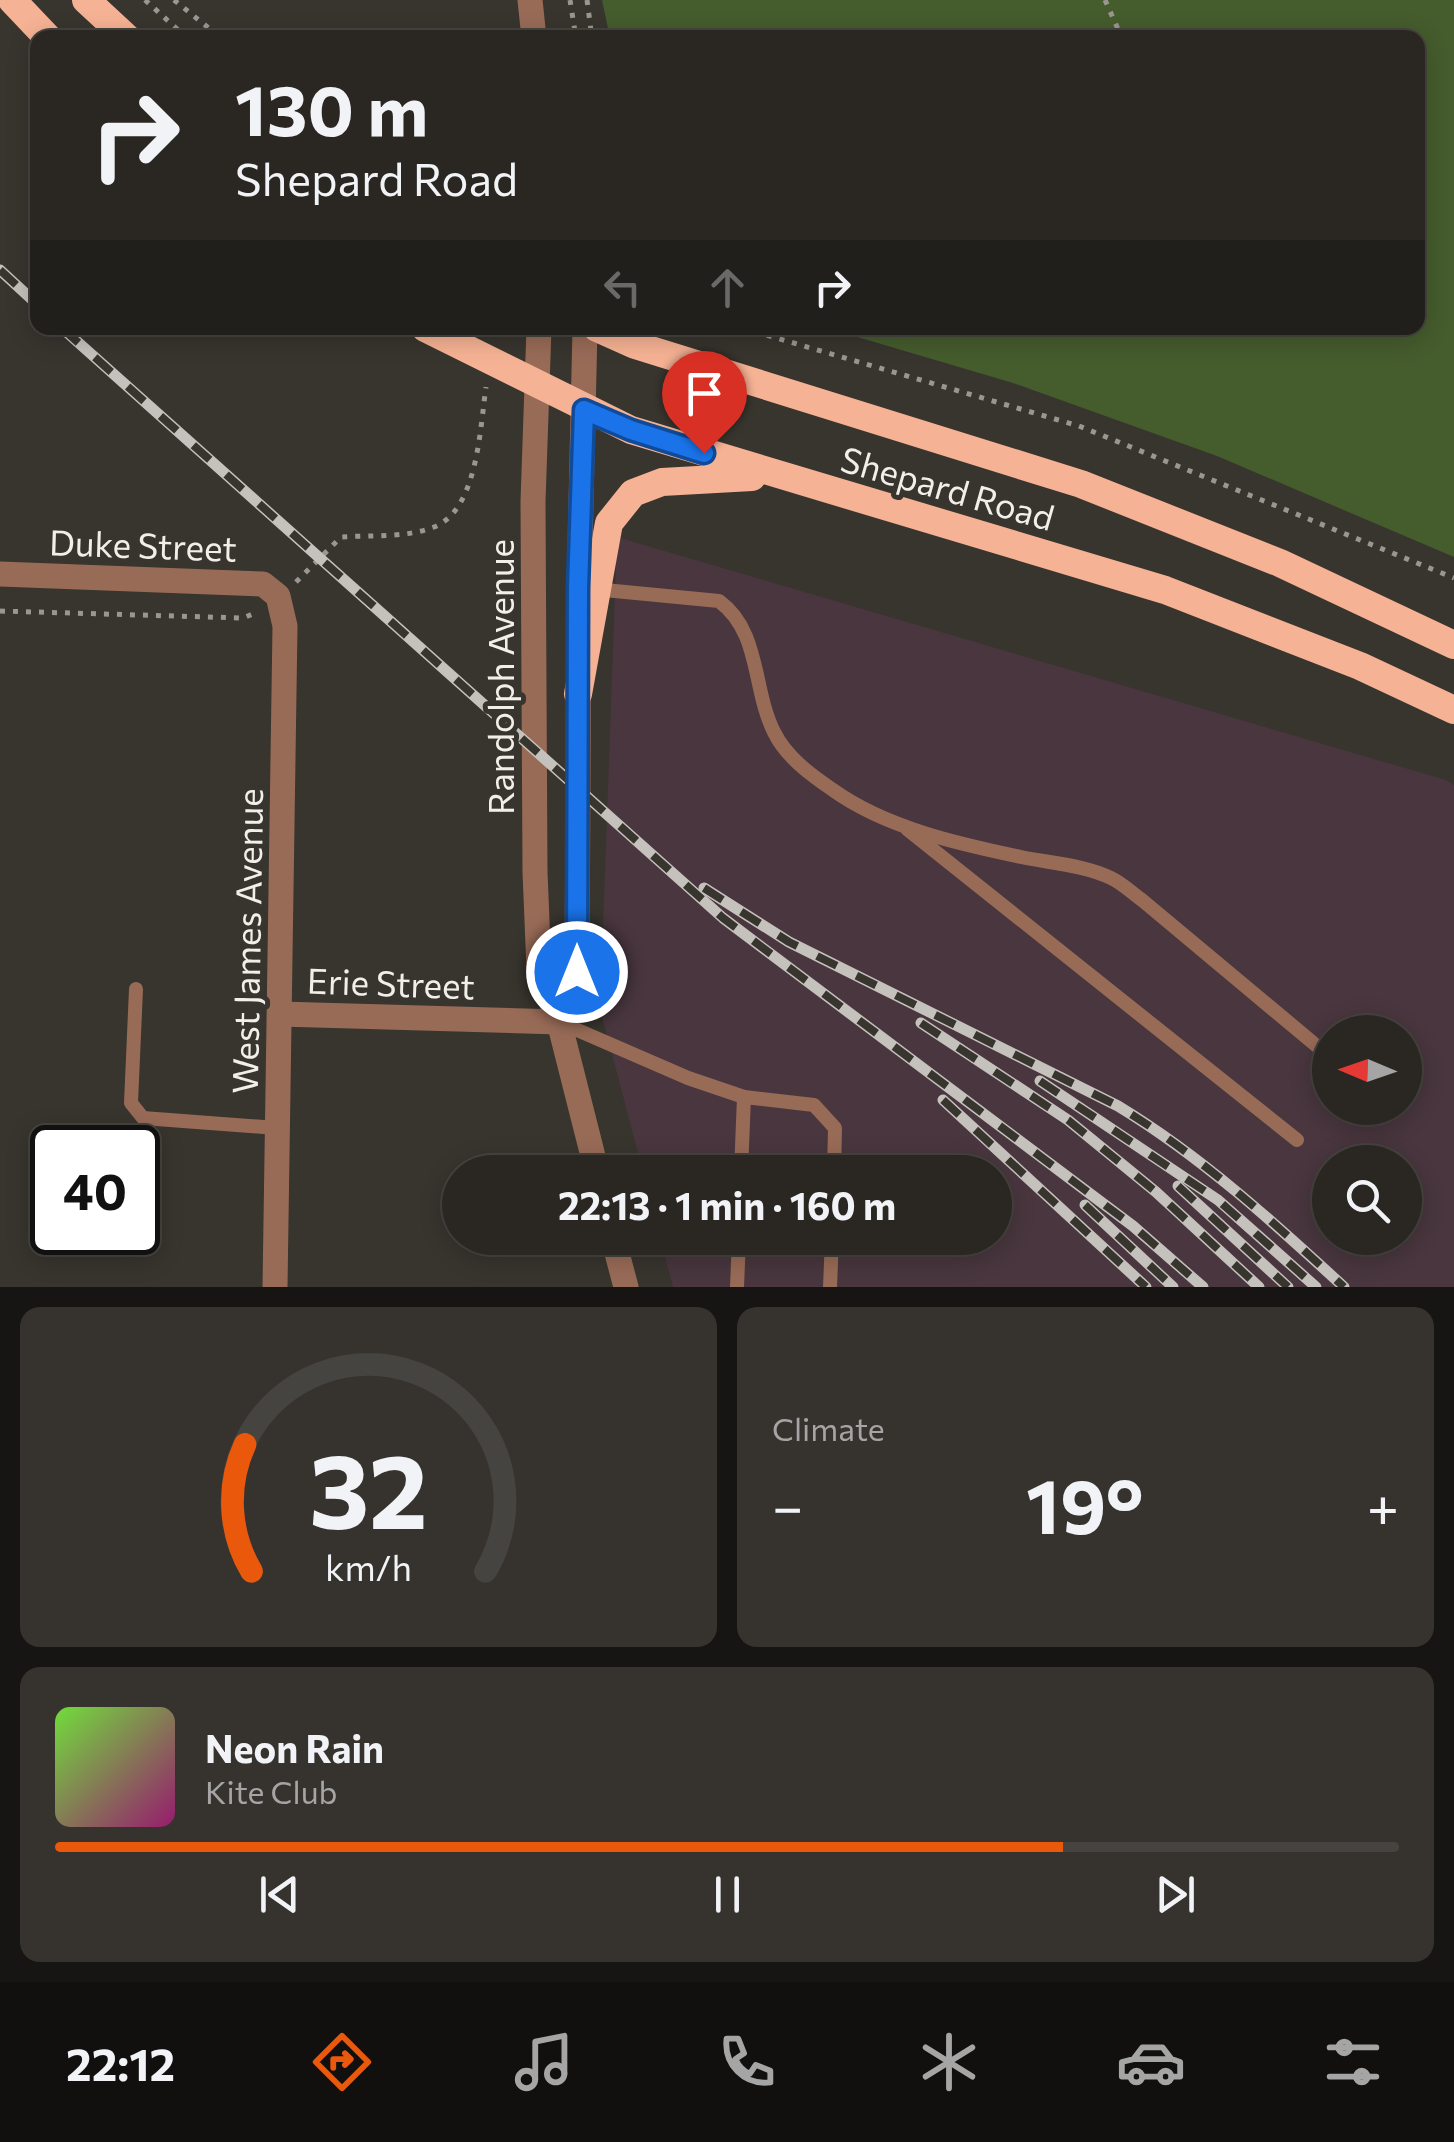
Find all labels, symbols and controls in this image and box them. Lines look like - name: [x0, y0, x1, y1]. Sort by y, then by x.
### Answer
- text: 130 m: [235, 65, 428, 150]
- icon: right: [70, 70, 200, 200]
- text: Shepard Road: [235, 150, 518, 205]
- icon: left: [595, 260, 650, 315]
- icon: ahead: [700, 260, 755, 315]
- icon: right: [805, 260, 860, 315]
- pin: [662, 351, 747, 454]
- icon: arrive: [677, 366, 732, 421]
- street label: Shepard Road: [836, 436, 1060, 538]
- street label: Duke Street: [49, 519, 237, 569]
- street label: Randolph Avenue: [478, 539, 521, 815]
- street label: West James Avenue: [222, 788, 270, 1094]
- position arrow: [525, 920, 629, 1024]
- street label: Erie Street: [306, 958, 476, 1006]
- north arrow: [1312, 1015, 1422, 1125]
- map controls: [1312, 1015, 1422, 1255]
- speed limit sign: 40: [30, 1125, 160, 1255]
- button: search: [1312, 1145, 1422, 1255]
- text: 22:13 · 1 min · 160 m: [558, 1181, 896, 1228]
- text: Climate: [772, 1408, 885, 1448]
- text: 32: [309, 1423, 428, 1550]
- text: 19°: [1026, 1458, 1144, 1549]
- text: −: [772, 1471, 803, 1538]
- text: +: [1367, 1471, 1399, 1538]
- text: km/h: [325, 1545, 412, 1588]
- text: Neon Rain: [205, 1724, 384, 1771]
- text: Kite Club: [205, 1771, 337, 1811]
- icon: previous: [252, 1867, 307, 1922]
- icon: pause: [700, 1867, 755, 1922]
- icon: next: [1148, 1867, 1203, 1922]
- icon: directions: [307, 2027, 377, 2097]
- icon: music: [509, 2027, 579, 2097]
- icon: phone: [712, 2027, 782, 2097]
- icon: climate: [914, 2027, 984, 2097]
- icon: car: [1116, 2027, 1186, 2097]
- icon: filters: [1318, 2027, 1388, 2097]
- text: 22:12: [66, 2035, 175, 2090]

